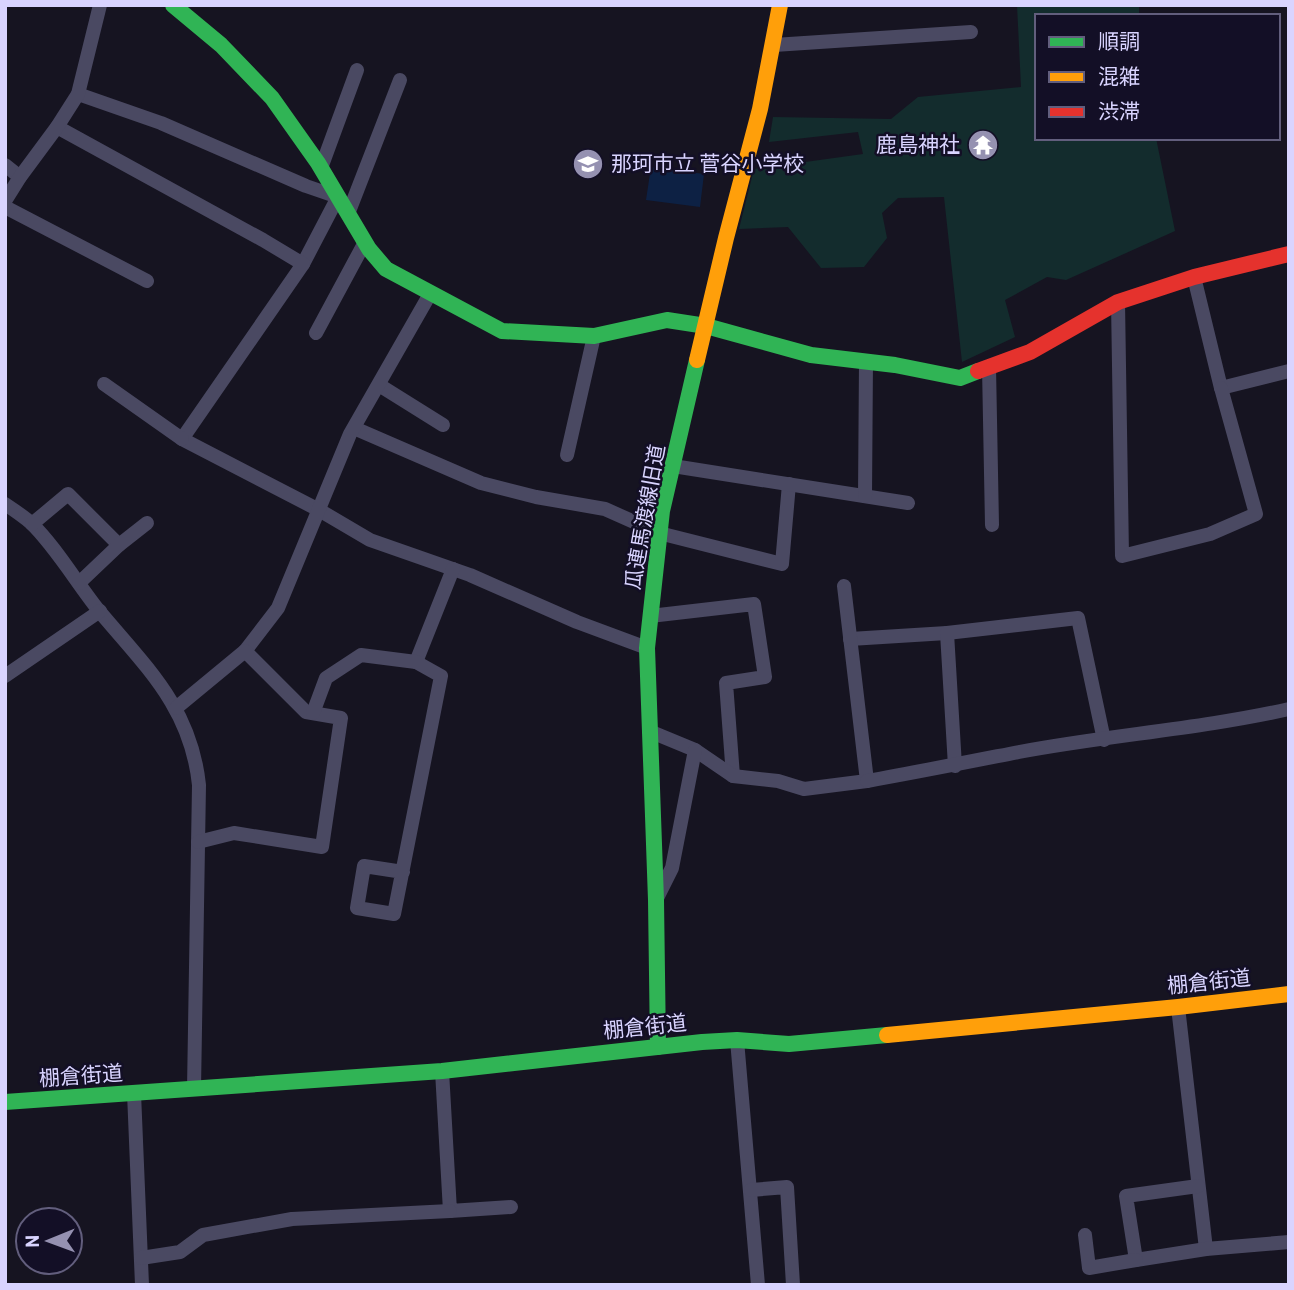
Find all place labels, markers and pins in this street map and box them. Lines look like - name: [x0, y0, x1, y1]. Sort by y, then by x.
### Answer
- temple icon: 鹿島神社: [966, 128, 1000, 162]
- place label: 鹿島神社: [876, 131, 960, 156]
- school or university icon: 那珂市立 菅谷小学校: [571, 147, 605, 181]
- place label: 那珂市立 菅谷小学校: [611, 150, 804, 175]

